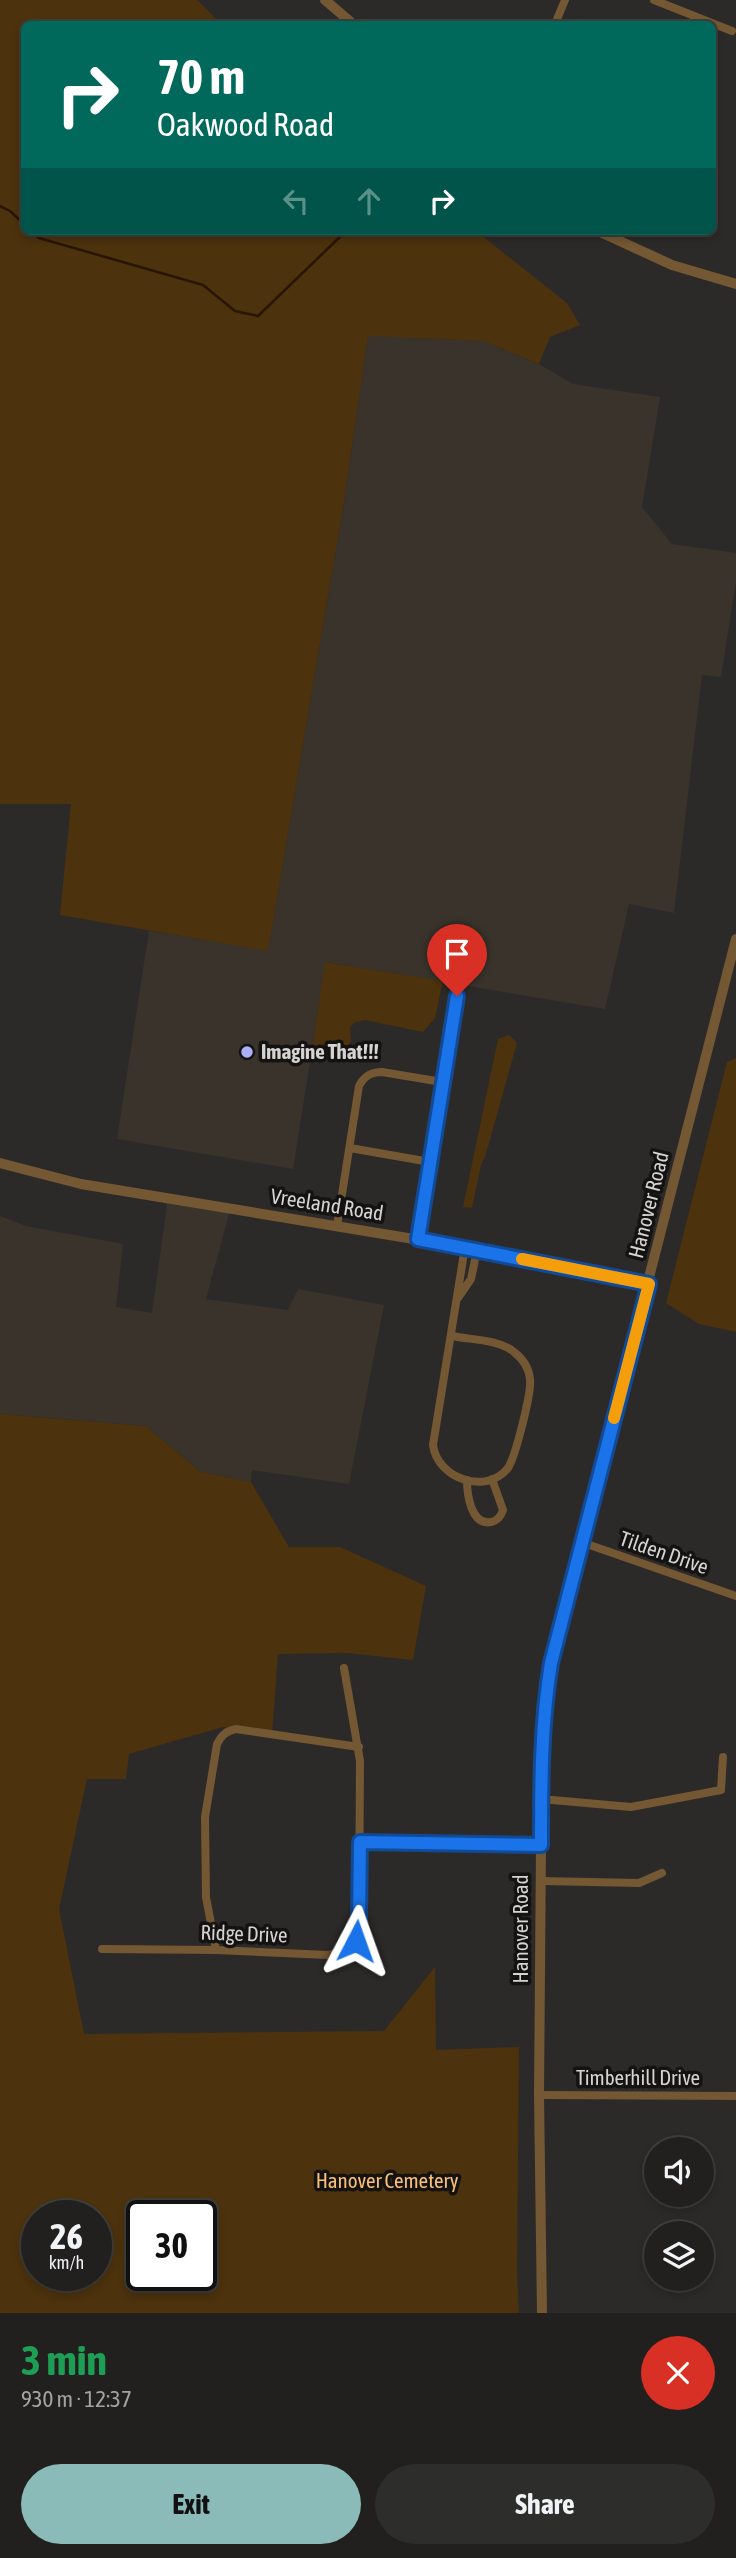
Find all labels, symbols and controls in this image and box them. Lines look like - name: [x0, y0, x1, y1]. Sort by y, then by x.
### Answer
- text: 70 m: [157, 48, 245, 104]
- icon: right: [42, 49, 133, 140]
- text: Oakwood Road: [157, 106, 334, 143]
- icon: left: [277, 182, 315, 220]
- icon: ahead: [350, 182, 388, 220]
- icon: right: [423, 182, 461, 220]
- pin: [427, 924, 487, 996]
- icon: arrive: [438, 935, 476, 973]
- place label: Imagine That!!!: [261, 1039, 379, 1063]
- marker: Imagine That!!!: [239, 1044, 255, 1060]
- street label: Hanover Road: [623, 1149, 673, 1261]
- street label: Vreeland Road: [269, 1183, 385, 1225]
- street label: Tilden Drive: [617, 1526, 712, 1578]
- street label: Hanover Road: [508, 1875, 532, 1983]
- position arrow: [319, 1904, 393, 1978]
- street label: Ridge Drive: [200, 1919, 288, 1947]
- street label: Timberhill Drive: [576, 2065, 700, 2089]
- map controls: [644, 2137, 714, 2291]
- button: sound: [644, 2137, 714, 2207]
- park label: Hanover Cemetery: [316, 2168, 459, 2192]
- speed limit sign: 30: [126, 2200, 217, 2291]
- text: 26: [50, 2216, 83, 2256]
- button: layers: [644, 2221, 714, 2291]
- text: km/h: [49, 2252, 84, 2273]
- text: 3 min: [21, 2336, 107, 2384]
- button: close: [641, 2336, 715, 2410]
- text: 930 m · 12:37: [21, 2386, 132, 2412]
- button: Exit: [21, 2464, 361, 2544]
- button: Share: [375, 2464, 715, 2544]

